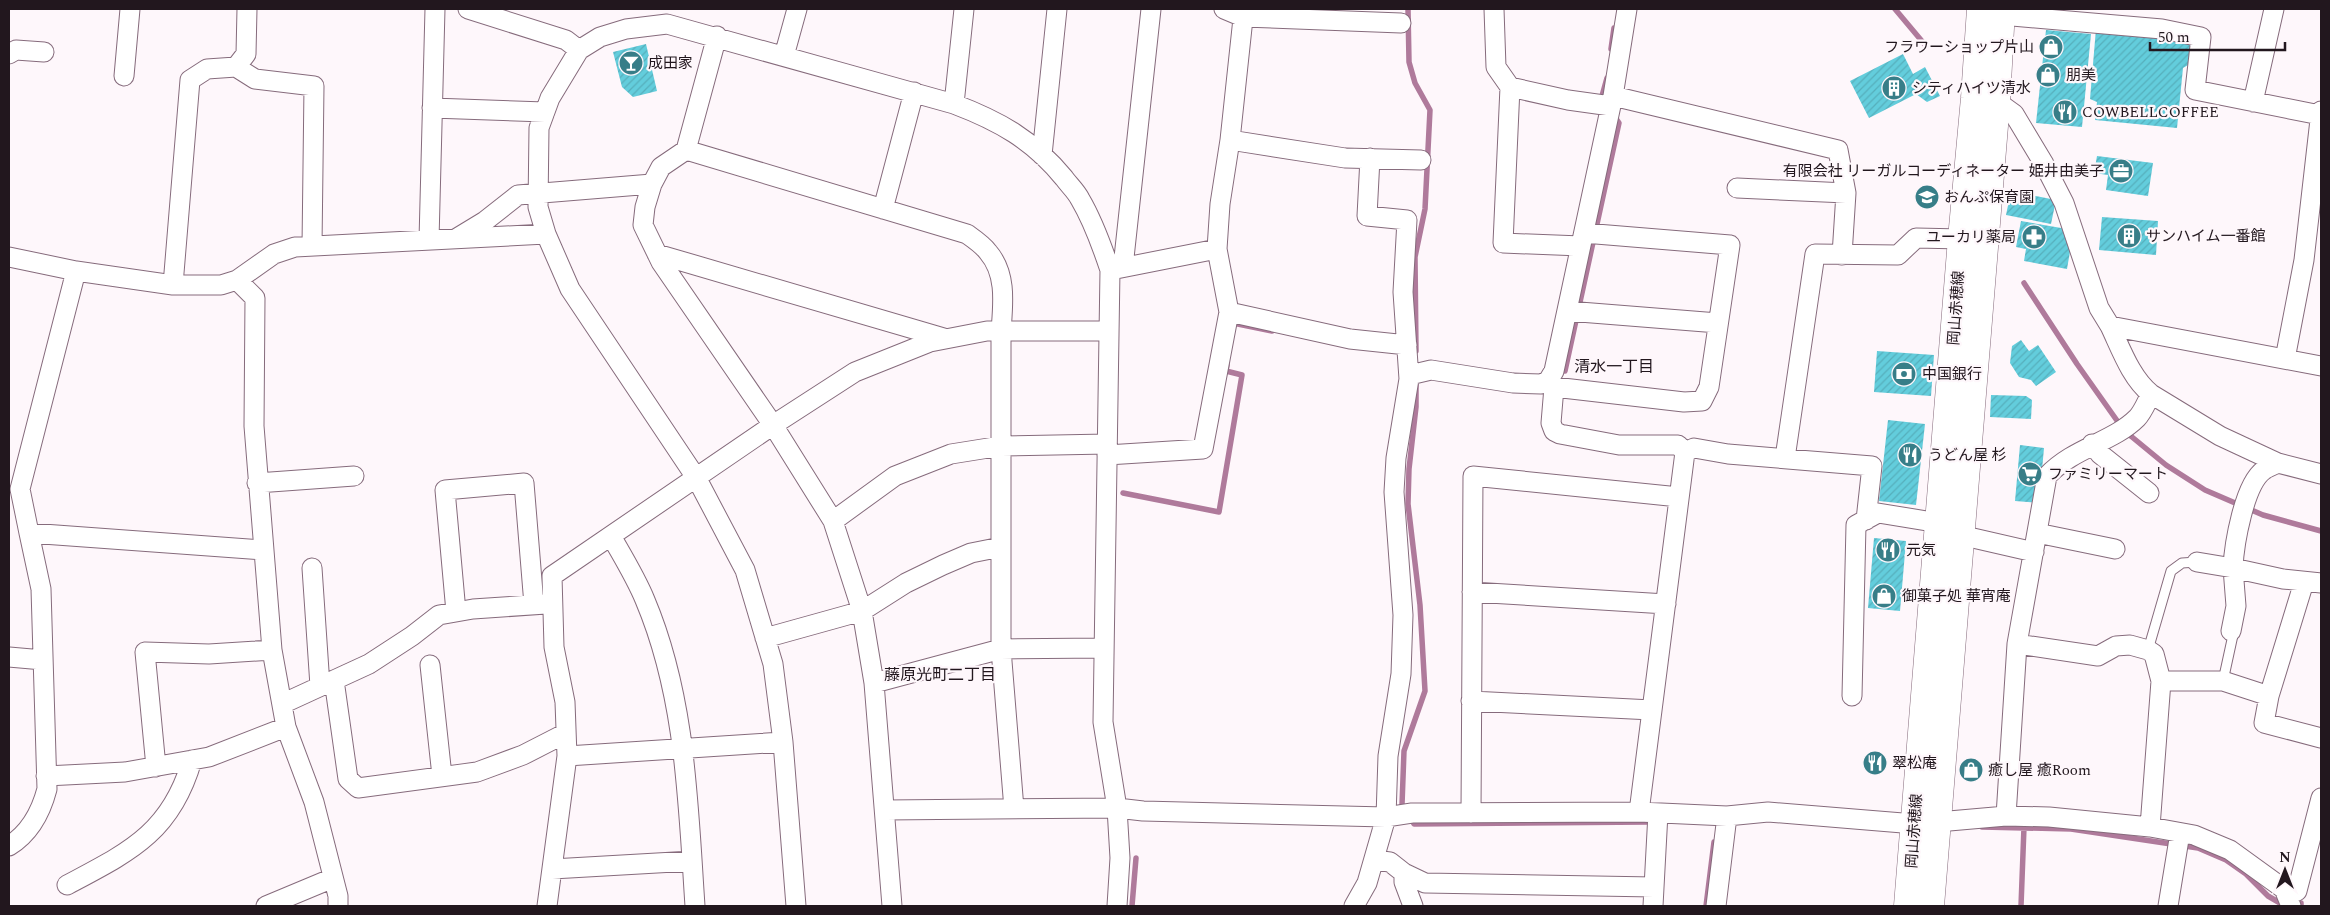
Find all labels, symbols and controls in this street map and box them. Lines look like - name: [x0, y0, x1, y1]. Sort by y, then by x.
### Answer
- scale bar: [2150, 20, 2285, 52]
- text: 50 m: [2158, 26, 2190, 49]
- shop icon: フラワーショップ片山: [2038, 34, 2064, 60]
- place label: フラワーショップ片山: [1884, 36, 2034, 59]
- bar icon: 成田家: [618, 50, 644, 76]
- place label: 成田家: [648, 52, 693, 75]
- shop icon: 朋美: [2035, 62, 2061, 88]
- place label: 朋美: [2066, 64, 2096, 87]
- building icon: シティハイツ清水: [1881, 75, 1907, 101]
- place label: シティハイツ清水: [1912, 77, 2031, 100]
- restaurant icon: COWBELLCOFFEE: [2052, 99, 2078, 125]
- place label: COWBELLCOFFEE: [2082, 101, 2219, 124]
- office icon: 有限会社 リーガルコーディネーター 姫井由美子: [2108, 158, 2134, 184]
- place label: 有限会社 リーガルコーディネーター 姫井由美子: [1783, 160, 2104, 183]
- school or university icon: おんぷ保育園: [1914, 184, 1940, 210]
- place label: おんぷ保育園: [1944, 186, 2034, 209]
- building icon: サンハイム一番館: [2116, 223, 2142, 249]
- pharmacy icon: ユーカリ薬局: [2021, 224, 2047, 250]
- place label: サンハイム一番館: [2146, 225, 2265, 248]
- place label: ユーカリ薬局: [1926, 226, 2016, 249]
- street label: 岡山赤穂線: [1942, 270, 1971, 346]
- district label: 清水一丁目: [1574, 355, 1654, 379]
- bank icon: 中国銀行: [1891, 361, 1917, 387]
- place label: 中国銀行: [1922, 363, 1982, 386]
- restaurant icon: うどん屋 杉: [1897, 442, 1923, 468]
- place label: うどん屋 杉: [1928, 444, 2007, 467]
- supermarket icon: ファミリーマート: [2017, 461, 2043, 487]
- place label: ファミリーマート: [2048, 463, 2168, 486]
- restaurant icon: 元気: [1875, 537, 1901, 563]
- place label: 元気: [1906, 539, 1936, 562]
- shop icon: 御菓子処 華宵庵: [1871, 583, 1897, 609]
- place label: 御菓子処 華宵庵: [1902, 585, 2011, 608]
- district label: 藤原光町二丁目: [884, 663, 996, 687]
- restaurant icon: 翠松庵: [1862, 750, 1888, 776]
- place label: 翠松庵: [1892, 752, 1937, 775]
- shop icon: 癒し屋 癒Room: [1958, 757, 1984, 783]
- place label: 癒し屋 癒Room: [1988, 759, 2091, 782]
- street label: 岡山赤穂線: [1900, 793, 1929, 869]
- north arrow: [2260, 845, 2310, 895]
- text: N: [2279, 847, 2291, 868]

